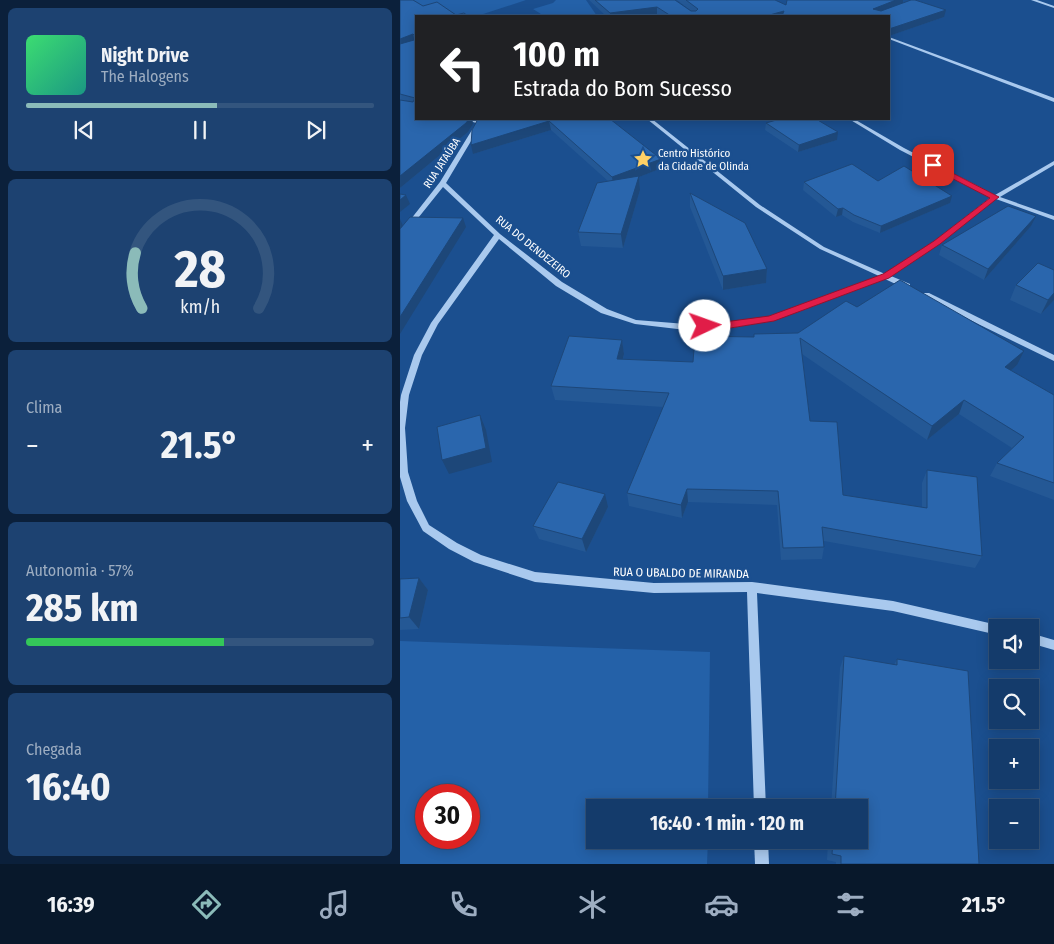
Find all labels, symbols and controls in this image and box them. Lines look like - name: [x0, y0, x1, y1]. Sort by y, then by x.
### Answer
- text: 100 m: [513, 33, 600, 75]
- icon: left: [430, 35, 495, 100]
- text: Night Drive: [101, 44, 189, 67]
- text: The Halogens: [101, 67, 189, 86]
- text: Estrada do Bom Sucesso: [513, 75, 732, 102]
- icon: previous: [70, 116, 98, 144]
- icon: pause: [186, 116, 214, 144]
- icon: next: [302, 116, 330, 144]
- street label: RUA JATAÚBA: [420, 135, 463, 191]
- pin: [912, 144, 954, 186]
- place label: Centro Histórico da Cidade de Olinda: [658, 147, 749, 173]
- place icon: Centro Histórico da Cidade de Olinda: [632, 148, 654, 170]
- icon: arrive: [919, 151, 947, 179]
- street label: RUA DO DENDEZEIRO: [493, 213, 573, 281]
- text: 28: [173, 238, 226, 301]
- text: km/h: [180, 296, 220, 318]
- position arrow: [678, 299, 730, 351]
- text: Clima: [26, 398, 62, 417]
- text: 21.5°: [161, 422, 239, 468]
- text: −: [26, 429, 39, 462]
- text: +: [361, 429, 374, 462]
- text: Autonomia · 57%: [26, 561, 134, 580]
- street label: RUA O UBALDO DE MIRANDA: [613, 565, 750, 581]
- text: 285 km: [26, 585, 139, 631]
- map controls: [989, 619, 1039, 849]
- button: sound: [989, 619, 1039, 669]
- button: search: [989, 679, 1039, 729]
- button: +: [989, 739, 1039, 789]
- text: Chegada: [26, 740, 82, 759]
- text: 16:40: [26, 764, 111, 810]
- speed limit sign: 30: [415, 784, 480, 849]
- button: −: [989, 799, 1039, 849]
- text: 16:40 · 1 min · 120 m: [650, 812, 804, 835]
- icon: directions: [189, 887, 224, 922]
- icon: music: [317, 887, 352, 922]
- icon: phone: [446, 887, 481, 922]
- icon: climate: [575, 887, 610, 922]
- icon: car: [704, 887, 739, 922]
- icon: filters: [833, 887, 868, 922]
- text: 16:39: [47, 891, 95, 918]
- text: 21.5°: [962, 891, 1007, 918]

